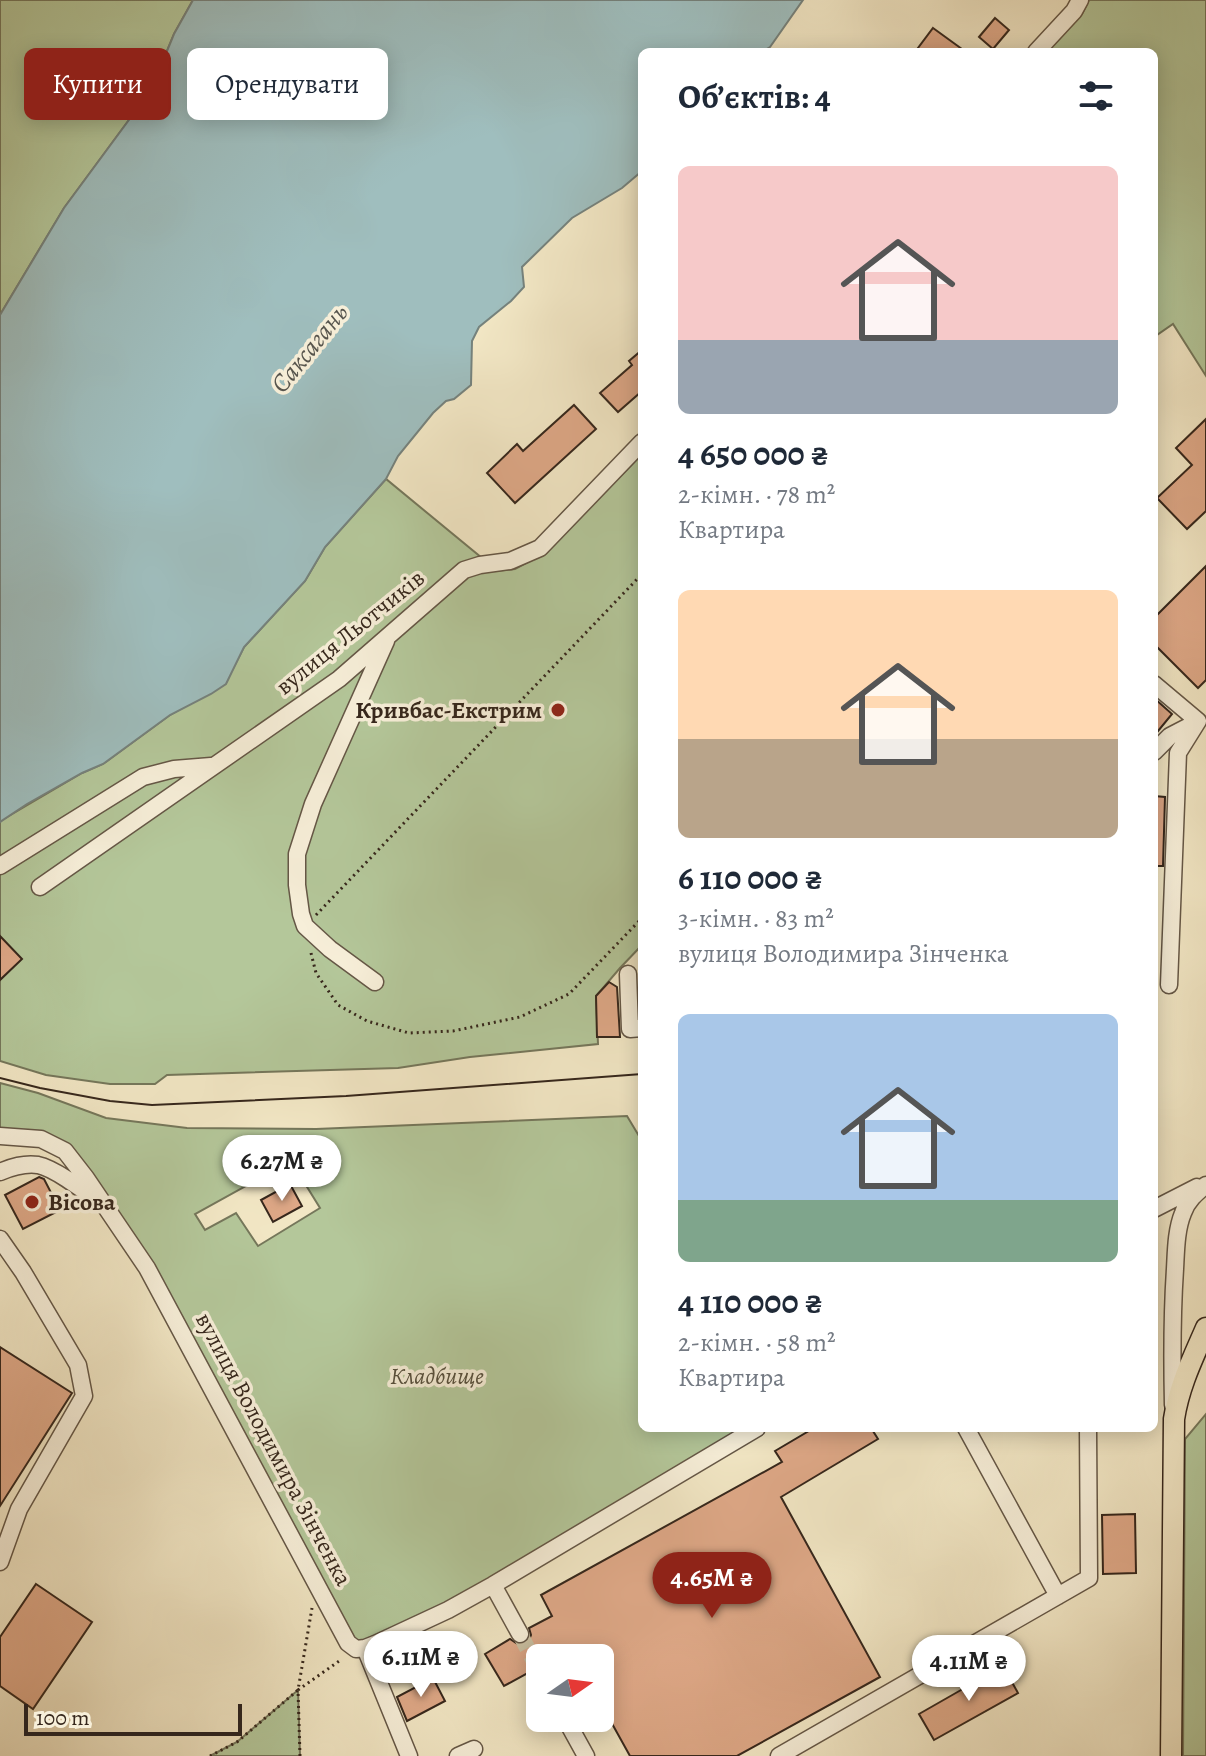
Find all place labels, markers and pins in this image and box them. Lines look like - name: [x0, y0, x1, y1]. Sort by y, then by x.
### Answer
- place label: Кривбас-Екстрим: [355, 694, 542, 726]
- marker: Кривбас-Екстрим: [549, 701, 567, 719]
- pin: 6.27M ₴: [208, 1135, 356, 1203]
- place label: Вісова: [48, 1186, 116, 1218]
- marker: Вісова: [23, 1193, 41, 1211]
- pin: 4.65M ₴: [638, 1552, 786, 1620]
- pin: 6.11M ₴: [347, 1631, 495, 1699]
- pin: 4.11M ₴: [895, 1635, 1043, 1703]

